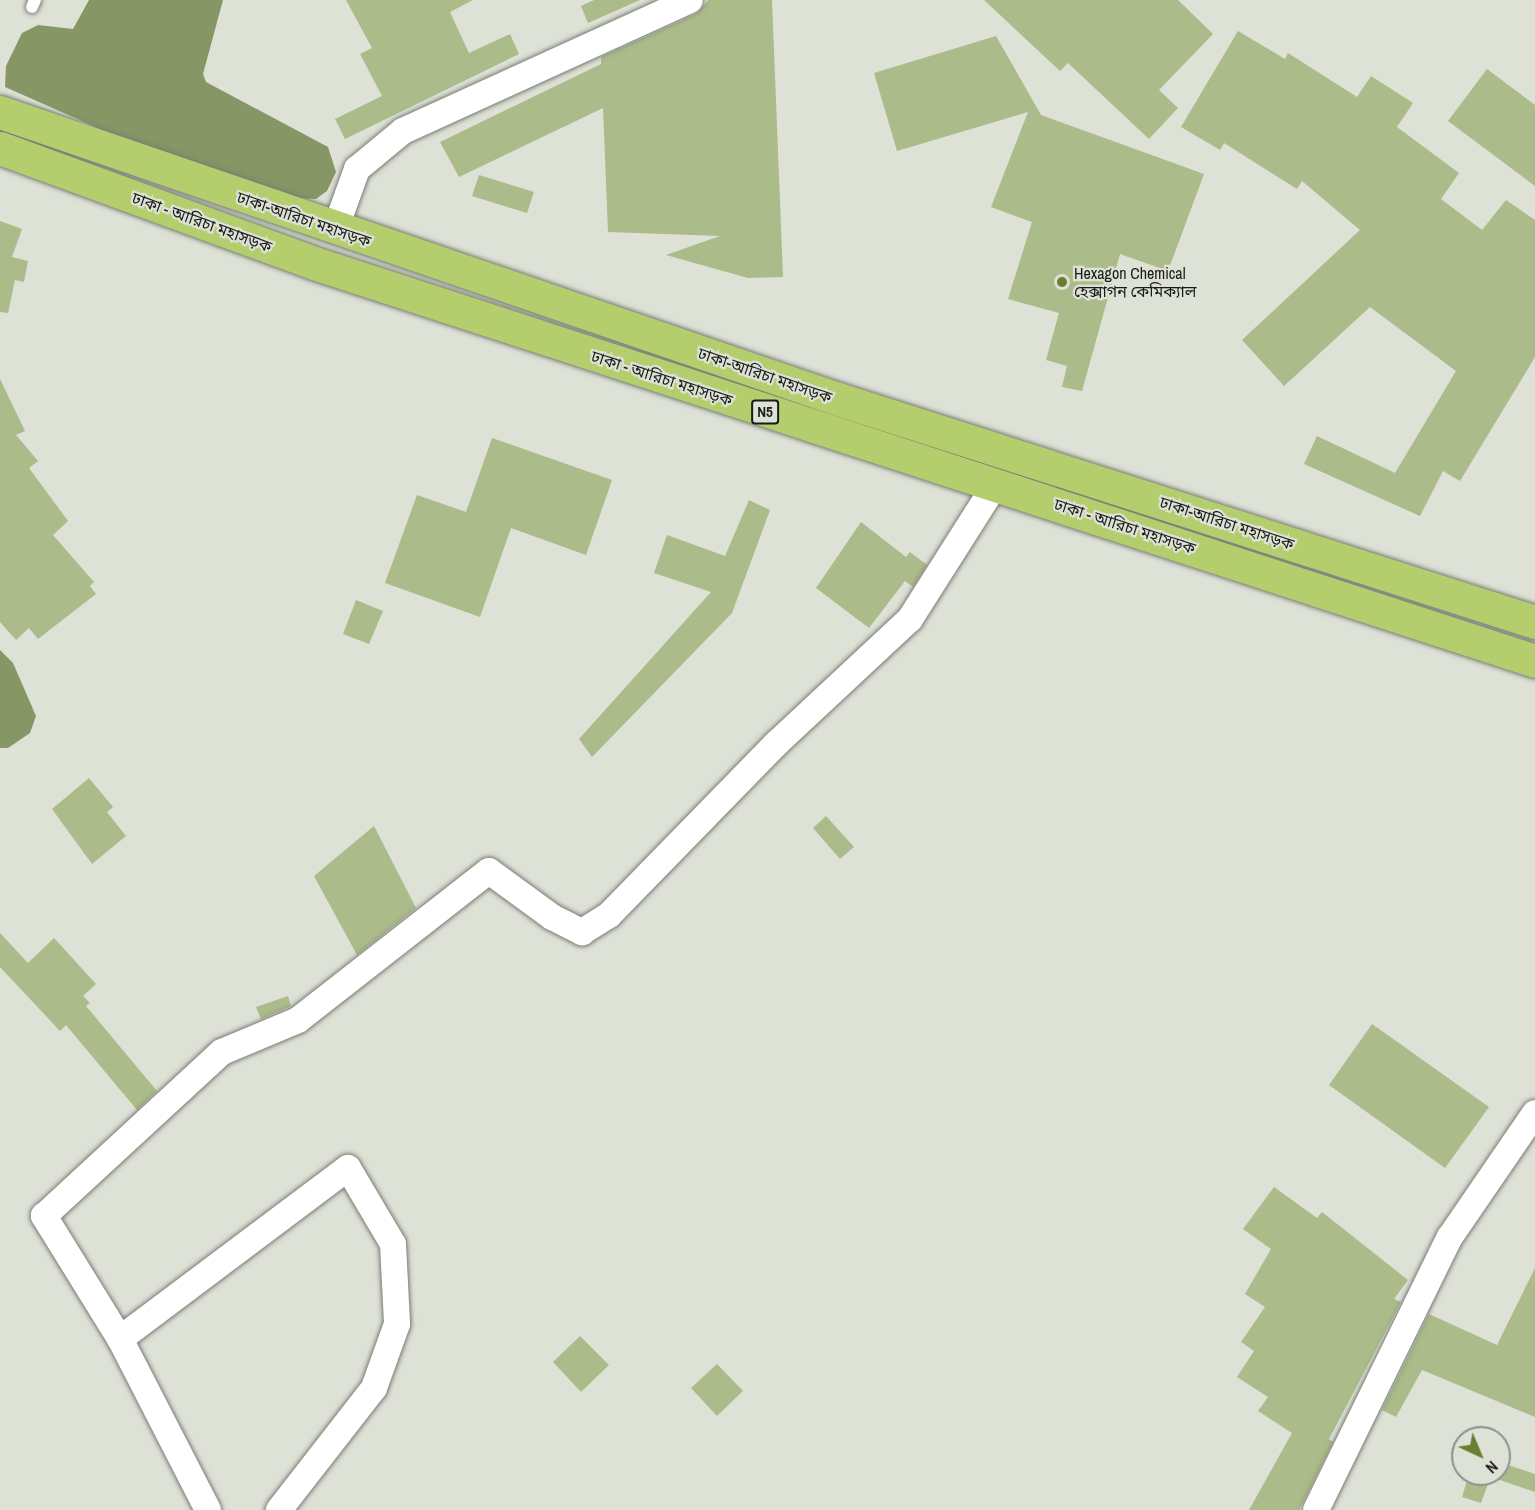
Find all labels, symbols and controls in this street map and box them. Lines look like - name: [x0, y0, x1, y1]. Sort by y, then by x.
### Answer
- street label: ঢাকা-আরিচা মহাসড়ক: [235, 187, 373, 251]
- street label: ঢাকা - আরিচা মহাসড়ক: [129, 188, 275, 256]
- place label: Hexagon Chemical হেক্সাগন কেমিক্যাল: [1074, 263, 1196, 301]
- marker: Hexagon Chemical হেক্সাগন কেমিক্যাল: [1055, 275, 1069, 289]
- street label: ঢাকা-আরিচা মহাসড়ক: [696, 343, 834, 407]
- street label: ঢাকা - আরিচা মহাসড়ক: [589, 346, 735, 410]
- road number: N5: [750, 400, 780, 424]
- street label: ঢাকা-আরিচা মহাসড়ক: [1157, 492, 1297, 554]
- street label: ঢাকা - আরিচা মহাসড়ক: [1052, 494, 1198, 558]
- north arrow: [1451, 1426, 1511, 1486]
- text: N: [1481, 1456, 1503, 1479]

